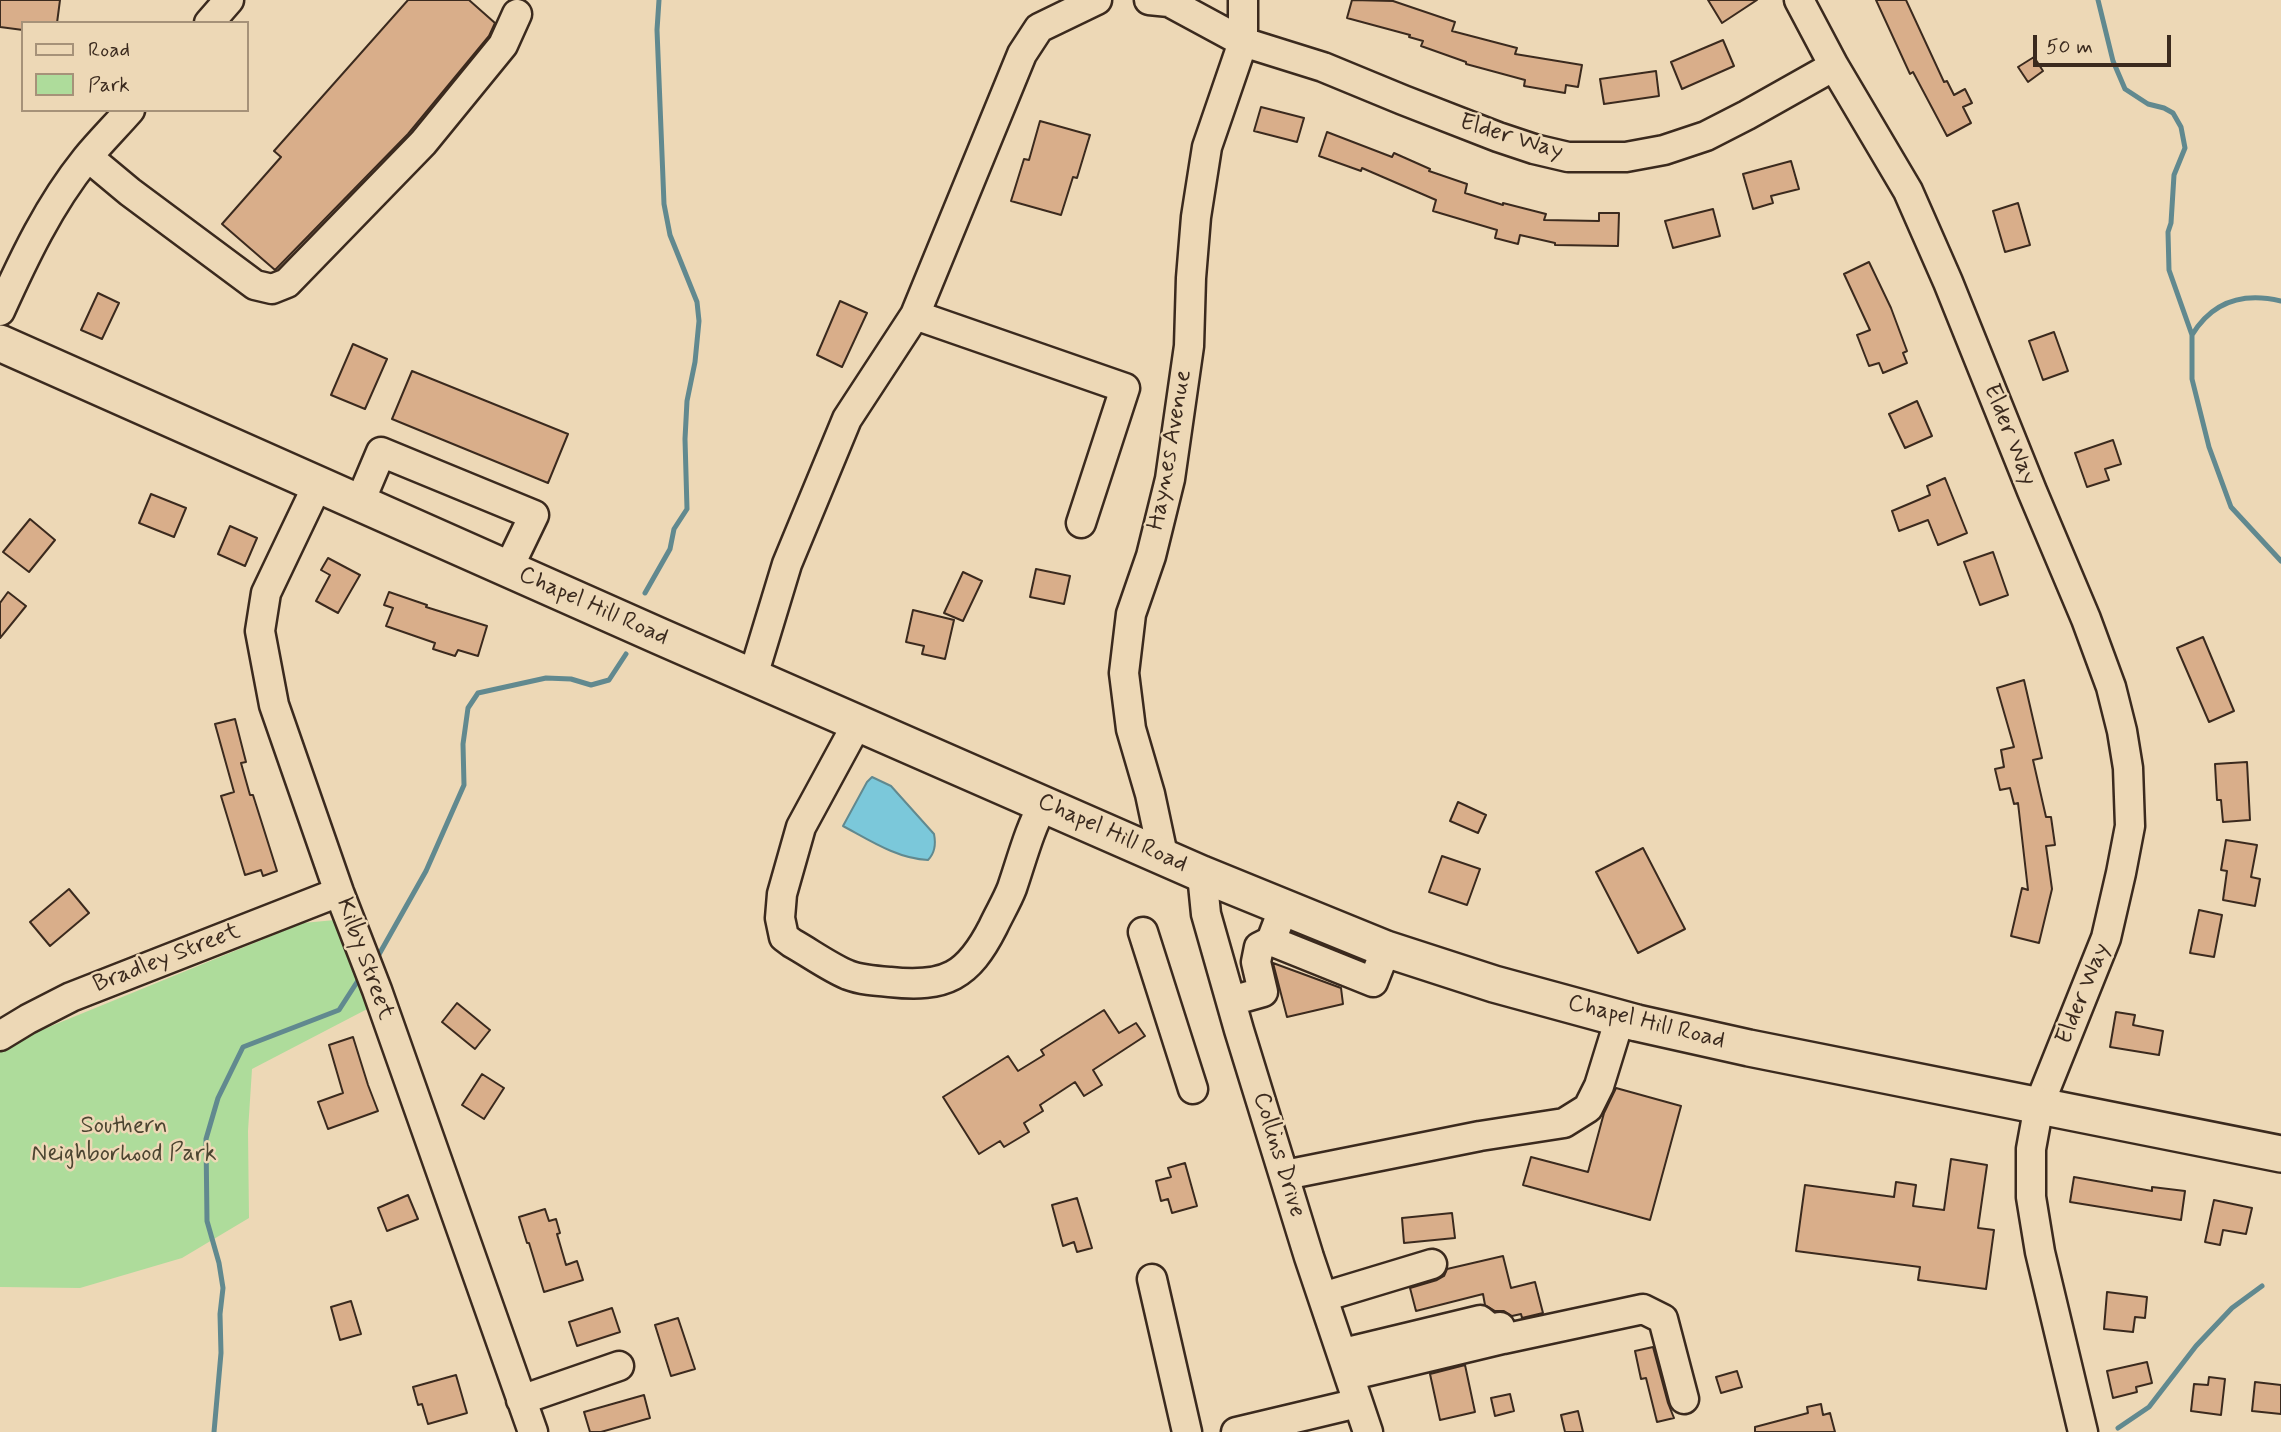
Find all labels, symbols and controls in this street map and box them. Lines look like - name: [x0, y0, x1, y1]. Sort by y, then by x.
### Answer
- legend: [21, 21, 248, 112]
- scale bar: [2036, 21, 2174, 65]
- text: 50 m: [2046, 33, 2093, 61]
- text: Road: [88, 36, 130, 64]
- text: Park: [88, 71, 130, 99]
- street label: Elder Way: [1456, 109, 1566, 167]
- street label: Haynes Avenue: [1143, 368, 1199, 532]
- street label: Elder Way: [1976, 380, 2042, 490]
- street label: Chapel Hill Road: [514, 561, 672, 653]
- street label: Chapel Hill Road: [1033, 788, 1191, 880]
- street label: Kilby Street: [329, 894, 399, 1024]
- street label: Bradley Street: [90, 918, 244, 1000]
- street label: Elder Way: [2051, 939, 2117, 1049]
- street label: Chapel Hill Road: [1564, 990, 1728, 1056]
- street label: Collins Drive: [1245, 1089, 1311, 1221]
- park label: Southern Neighborhood Park: [31, 1113, 217, 1169]

